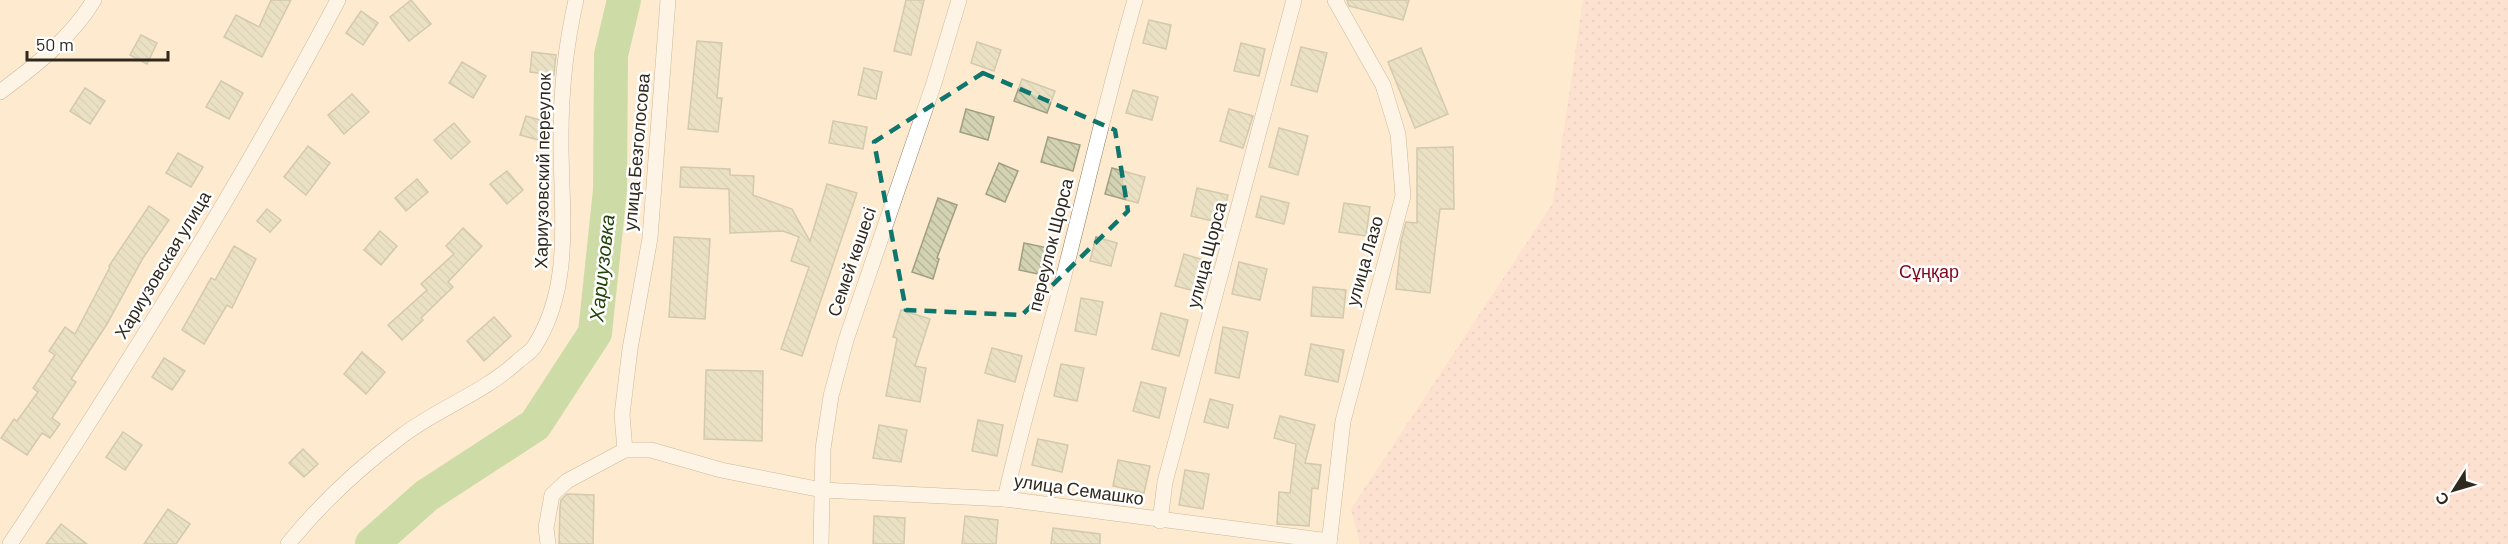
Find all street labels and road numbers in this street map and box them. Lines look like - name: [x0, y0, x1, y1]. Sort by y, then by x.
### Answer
- street label: улица Безголосова: [618, 71, 654, 232]
- street label: Хариузовский переулок: [529, 73, 555, 269]
- street label: переулок Щорса: [1023, 175, 1077, 314]
- street label: Хариузовская улица: [109, 186, 215, 342]
- street label: улица Щорса: [1181, 198, 1231, 310]
- street label: Семей көшесі: [822, 204, 880, 319]
- street label: улица Лазо: [1341, 213, 1387, 308]
- street label: улица Семашко: [1013, 469, 1146, 509]

